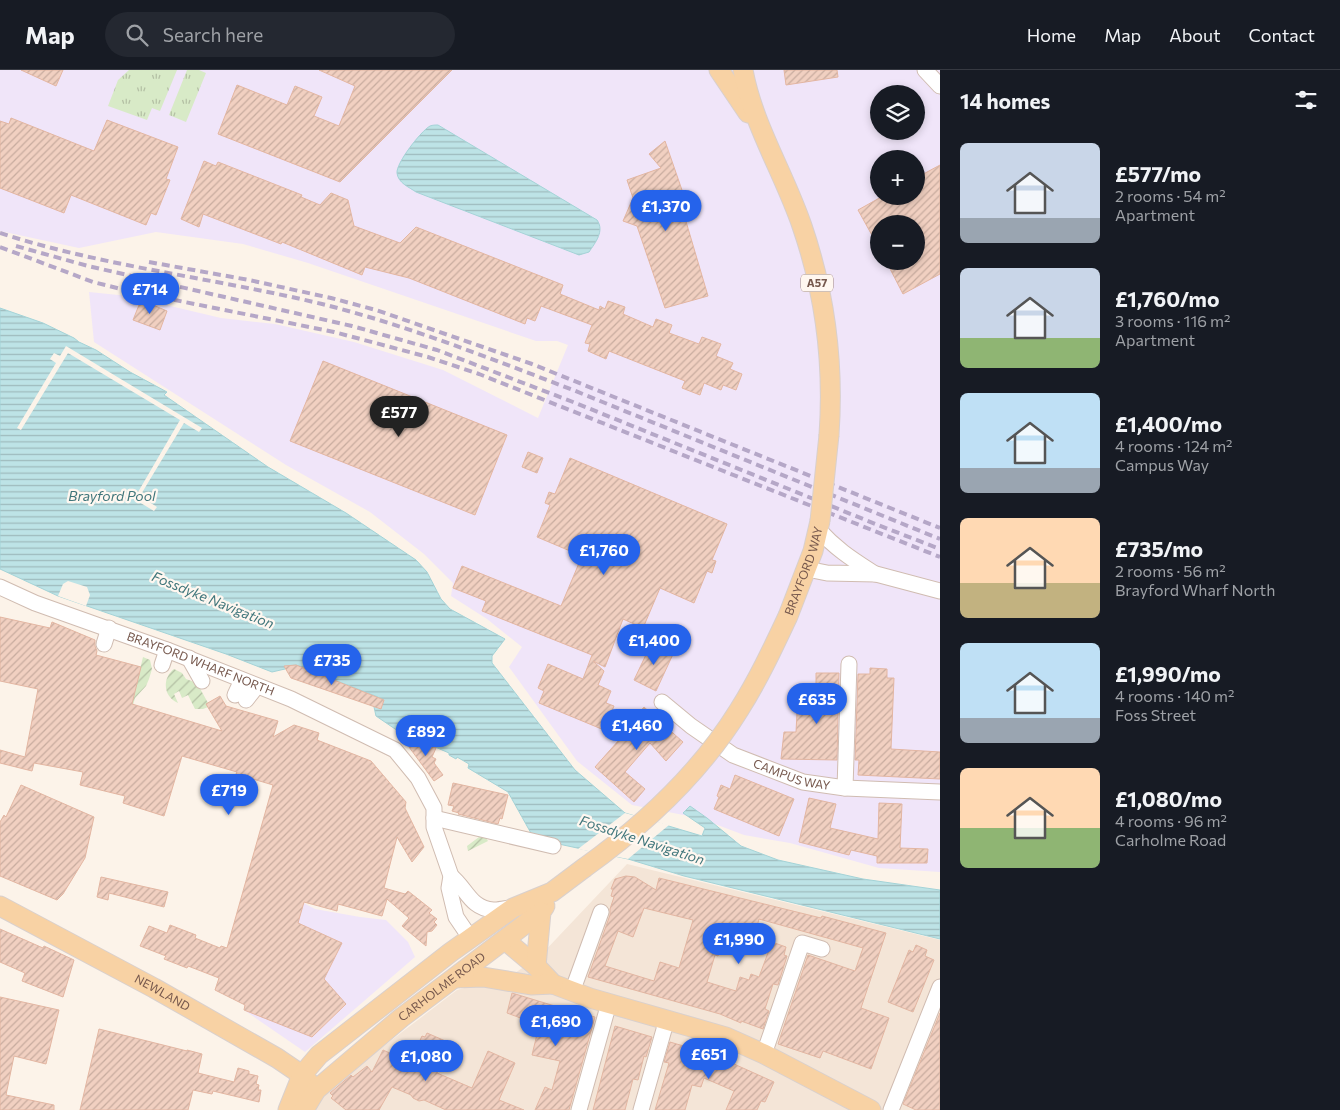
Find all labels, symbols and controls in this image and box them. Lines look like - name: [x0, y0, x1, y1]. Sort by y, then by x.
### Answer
- search box: [105, 12, 455, 57]
- text: Map: [25, 20, 75, 49]
- icon: search: [123, 21, 151, 49]
- text: Search here: [163, 23, 263, 46]
- text: Home: [1027, 24, 1076, 46]
- text: Map: [1104, 24, 1141, 46]
- text: About: [1169, 24, 1221, 46]
- text: Contact: [1249, 24, 1315, 46]
- map controls: [870, 85, 925, 270]
- button: layers: [870, 85, 925, 140]
- icon: filters: [1292, 86, 1320, 114]
- text: 14 homes: [960, 88, 1050, 113]
- button: +: [870, 150, 925, 205]
- text: £577/mo: [1115, 161, 1201, 186]
- icon: home: [1000, 163, 1060, 223]
- text: 2 rooms · 54 m²: [1115, 186, 1226, 205]
- pin: £1,370: [625, 190, 707, 232]
- text: £1,370: [641, 196, 691, 215]
- text: Apartment: [1115, 205, 1195, 224]
- button: −: [870, 215, 925, 270]
- pin: £714: [120, 272, 180, 315]
- road number: A57: [801, 274, 833, 292]
- text: £714: [132, 279, 168, 298]
- text: £1,760/mo: [1115, 286, 1219, 311]
- icon: home: [1000, 288, 1060, 348]
- text: 3 rooms · 116 m²: [1115, 311, 1230, 330]
- text: Apartment: [1115, 330, 1195, 349]
- pin: £577: [369, 396, 429, 438]
- text: £577: [381, 402, 417, 421]
- text: £1,400/mo: [1115, 411, 1222, 436]
- icon: home: [1000, 413, 1060, 473]
- text: 4 rooms · 124 m²: [1115, 436, 1233, 455]
- text: Campus Way: [1115, 455, 1209, 474]
- water label: Brayford Pool: [68, 487, 156, 504]
- street label: BRAYFORD WAY: [781, 525, 825, 617]
- pin: £1,760: [563, 534, 645, 576]
- text: £735/mo: [1115, 536, 1203, 561]
- icon: home: [1000, 538, 1060, 598]
- text: £1,760: [579, 540, 629, 559]
- text: 2 rooms · 56 m²: [1115, 561, 1226, 580]
- water label: Fossdyke Navigation: [150, 567, 277, 632]
- text: Brayford Wharf North: [1115, 580, 1275, 599]
- pin: £1,400: [613, 624, 695, 666]
- street label: BRAYFORD WHARF NORTH: [125, 628, 277, 698]
- text: £1,400: [628, 630, 680, 649]
- pin: £735: [302, 644, 362, 686]
- text: £735: [313, 650, 351, 669]
- text: £1,990/mo: [1115, 661, 1221, 686]
- icon: home: [1000, 663, 1060, 723]
- pin: £635: [787, 682, 847, 725]
- text: 4 rooms · 140 m²: [1115, 686, 1234, 705]
- text: £635: [798, 689, 836, 708]
- text: Foss Street: [1115, 705, 1196, 724]
- pin: £1,460: [596, 708, 678, 751]
- pin: £892: [396, 714, 456, 757]
- text: £1,460: [612, 715, 662, 734]
- text: £892: [407, 721, 445, 740]
- street label: CAMPUS WAY: [752, 756, 831, 792]
- pin: £719: [199, 774, 259, 816]
- text: £719: [211, 780, 247, 799]
- text: £1,080/mo: [1115, 786, 1222, 811]
- icon: home: [1000, 788, 1060, 848]
- water label: Fossdyke Navigation: [578, 811, 707, 868]
- text: 4 rooms · 96 m²: [1115, 811, 1227, 830]
- text: Carholme Road: [1115, 830, 1226, 849]
- pin: £1,990: [698, 922, 780, 965]
- text: £1,990: [714, 929, 764, 948]
- street label: CARHOLME ROAD: [395, 949, 488, 1024]
- street label: NEWLAND: [132, 971, 193, 1013]
- pin: £1,690: [515, 1004, 597, 1047]
- text: £1,690: [531, 1011, 581, 1030]
- pin: £651: [679, 1038, 739, 1080]
- pin: £1,080: [385, 1040, 467, 1082]
- text: £651: [691, 1044, 727, 1063]
- text: £1,080: [400, 1046, 452, 1065]

